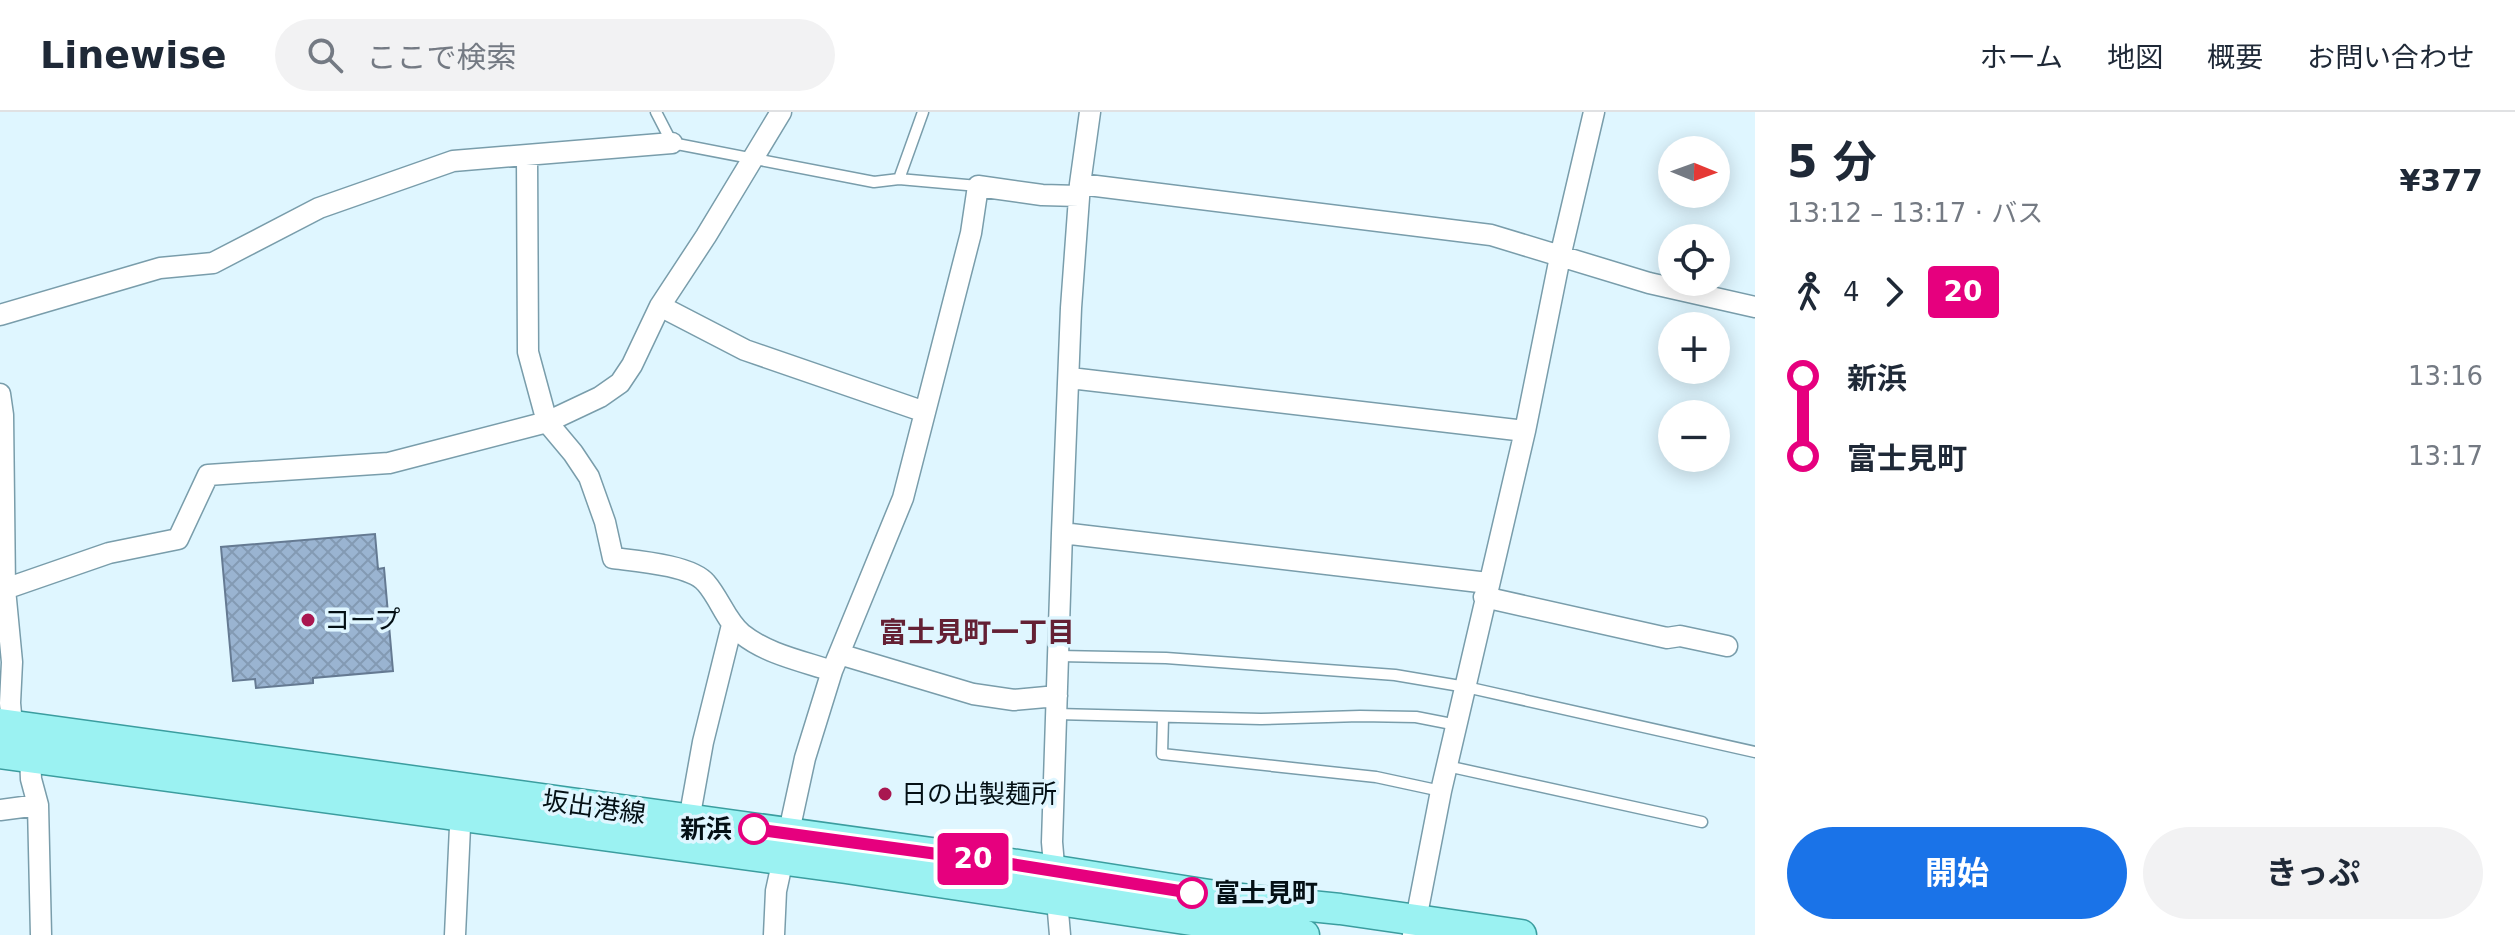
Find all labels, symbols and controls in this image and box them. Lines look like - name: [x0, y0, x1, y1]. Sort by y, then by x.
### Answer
- search box: [275, 19, 835, 91]
- text: Linewise: [40, 33, 227, 77]
- icon: search: [303, 33, 347, 77]
- text: ここで検索: [367, 40, 517, 75]
- text: ホーム: [1980, 41, 2063, 74]
- text: 地図: [2107, 41, 2163, 74]
- text: 概要: [2207, 41, 2263, 74]
- text: お問い合わせ: [2307, 41, 2475, 74]
- north arrow: [1658, 136, 1730, 208]
- map controls: [1658, 136, 1730, 472]
- text: 5 分: [1787, 136, 1877, 187]
- text: ¥377: [2400, 163, 2483, 198]
- text: 13:12 – 13:17 · バス: [1787, 198, 2043, 228]
- button: locate: [1658, 224, 1730, 296]
- icon: walk: [1787, 270, 1831, 314]
- icon: forward: [1872, 270, 1916, 314]
- text: 20: [1944, 275, 1983, 308]
- text: 4: [1843, 277, 1860, 307]
- button: +: [1658, 312, 1730, 384]
- text: 新浜: [1847, 361, 1907, 396]
- text: 13:16: [2408, 361, 2483, 391]
- button: −: [1658, 400, 1730, 472]
- text: 富士見町: [1847, 441, 1967, 476]
- text: 13:17: [2408, 441, 2483, 471]
- place label: コープ: [324, 605, 400, 635]
- marker: コープ: [299, 611, 317, 629]
- district label: 富士見町一丁目: [879, 616, 1075, 649]
- place label: 日の出製麺所: [901, 779, 1057, 809]
- street label: 坂出港線: [540, 785, 648, 829]
- marker: 日の出製麺所: [876, 785, 894, 803]
- place label: 新浜: [680, 814, 732, 844]
- marker: 新浜: [739, 814, 769, 844]
- button: 開始: [1787, 827, 2127, 919]
- button: きっぷ: [2143, 827, 2483, 919]
- line badge: 20: [937, 833, 1009, 885]
- text: 20: [954, 842, 992, 875]
- marker: 富士見町: [1177, 878, 1207, 908]
- place label: 富士見町: [1214, 878, 1318, 908]

